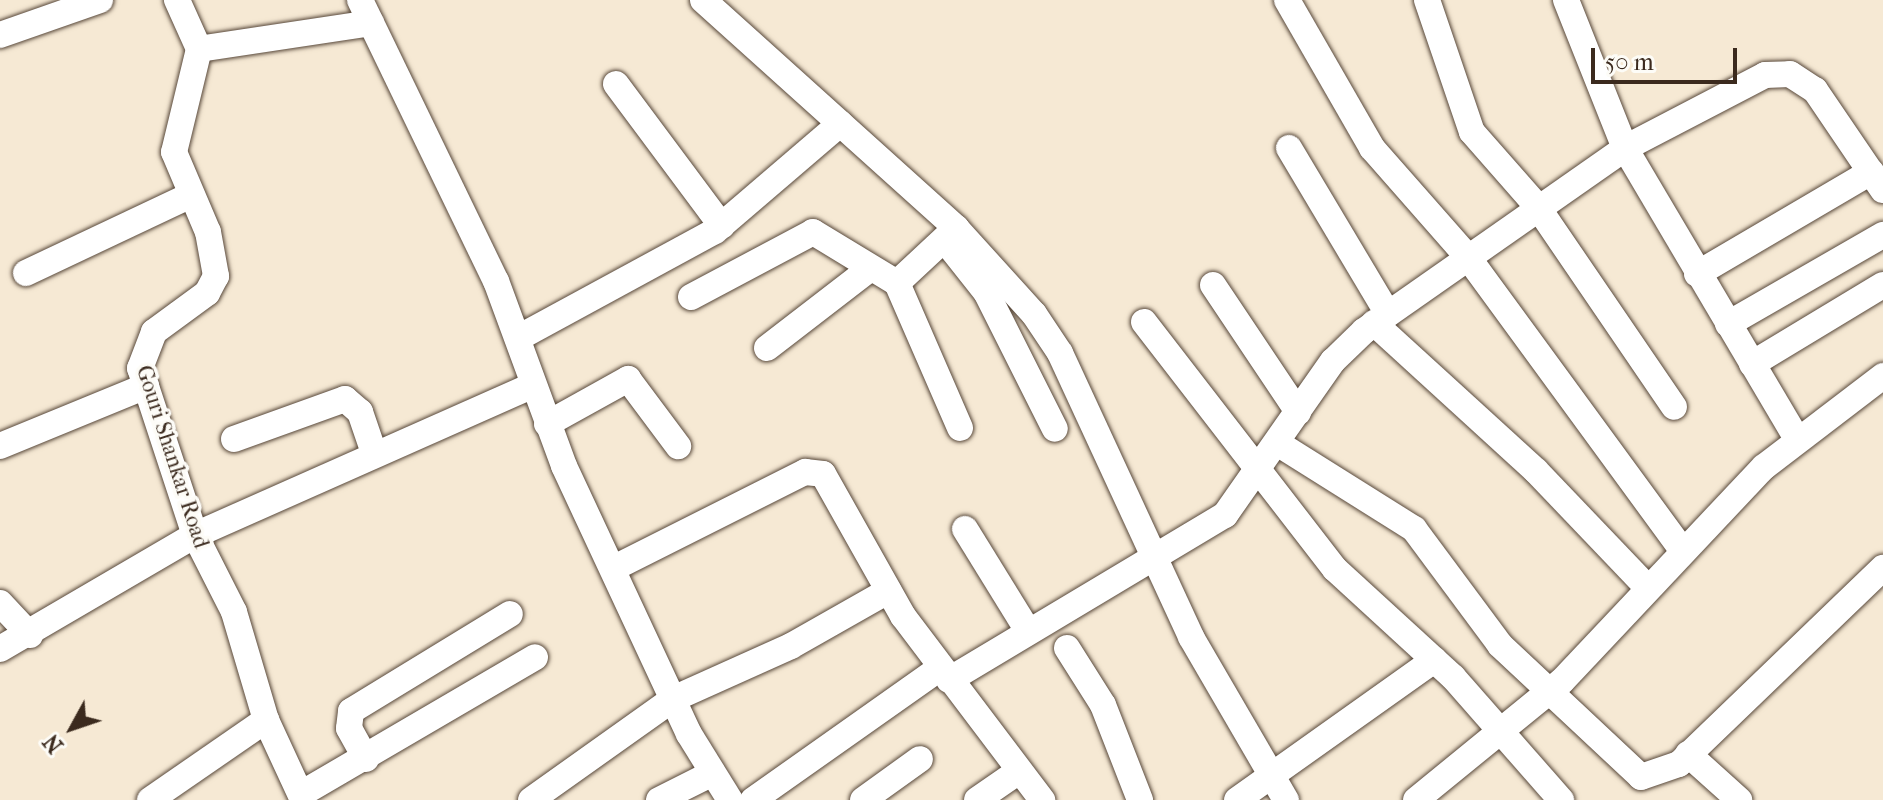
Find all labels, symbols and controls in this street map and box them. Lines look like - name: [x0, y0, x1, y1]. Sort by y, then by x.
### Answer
- scale bar: [1595, 32, 1741, 82]
- text: 50 m: [1605, 48, 1654, 76]
- street label: Gouri Shankar Road: [130, 362, 214, 552]
- north arrow: [32, 688, 112, 768]
- text: N: [38, 729, 69, 758]

